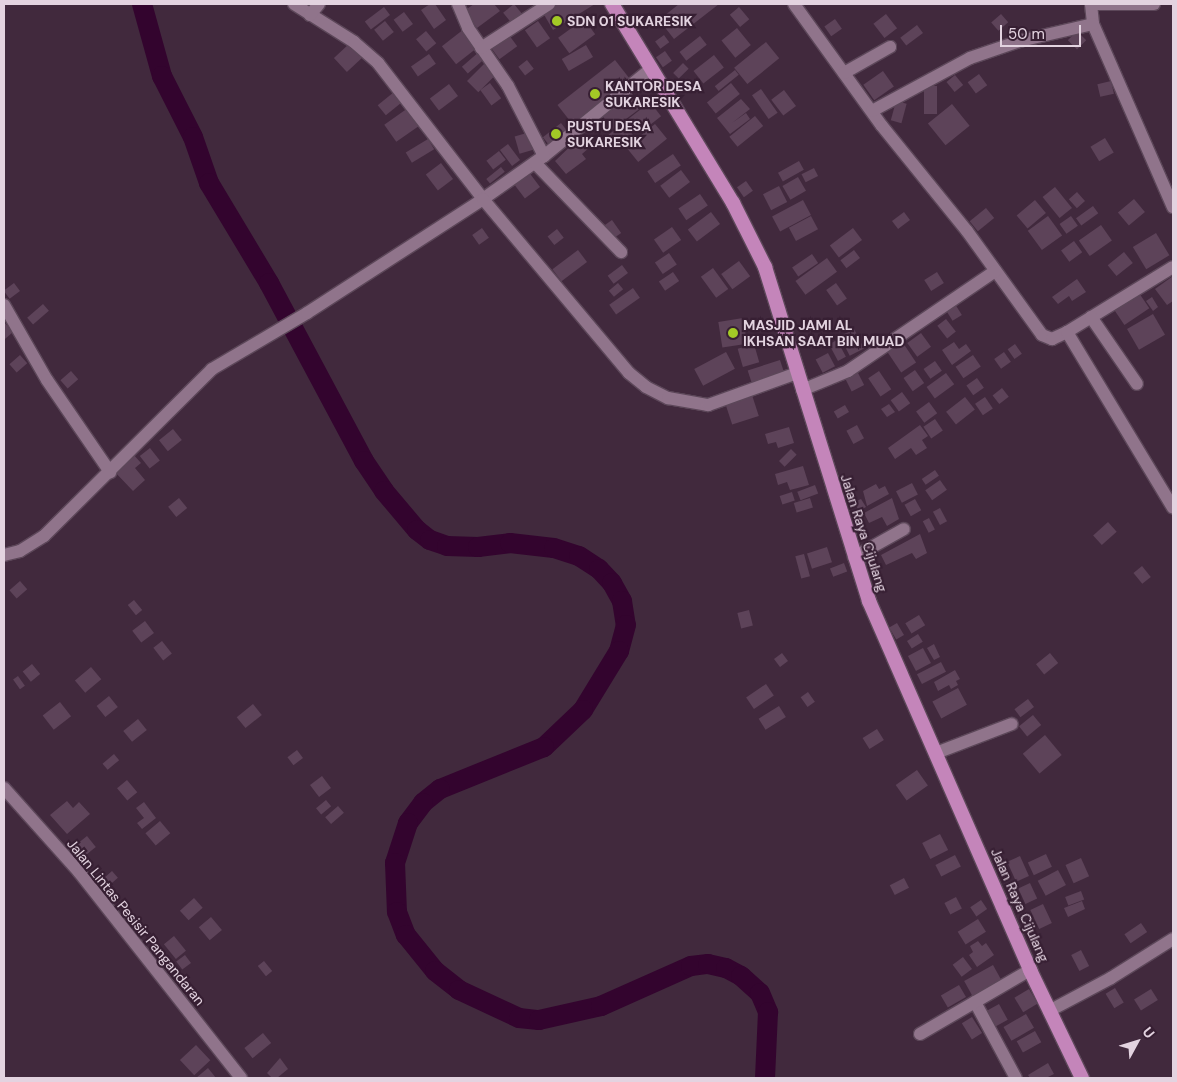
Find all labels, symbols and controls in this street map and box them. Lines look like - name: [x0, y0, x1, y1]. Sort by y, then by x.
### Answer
- place label: SDN 01 SUKARESIK: [567, 13, 693, 29]
- marker: SDN 01 SUKARESIK: [551, 15, 563, 27]
- scale bar: [1002, 15, 1083, 47]
- text: 50 m: [1008, 24, 1045, 44]
- place label: KANTOR DESA SUKARESIK: [605, 78, 702, 110]
- marker: KANTOR DESA SUKARESIK: [589, 88, 601, 100]
- place label: PUSTU DESA SUKARESIK: [567, 118, 651, 150]
- marker: PUSTU DESA SUKARESIK: [549, 127, 563, 141]
- place label: MASJID JAMI AL IKHSAN SAAT BIN MUAD: [743, 317, 904, 350]
- marker: MASJID JAMI AL IKHSAN SAAT BIN MUAD: [727, 327, 739, 339]
- street label: Jalan Raya Cijulang: [837, 472, 891, 594]
- street label: Jalan Lintas Pesisir Pangandaran: [64, 835, 208, 1009]
- street label: Jalan Raya Cijulang: [987, 846, 1053, 964]
- north arrow: [1112, 1017, 1162, 1067]
- text: U: [1139, 1023, 1159, 1042]

